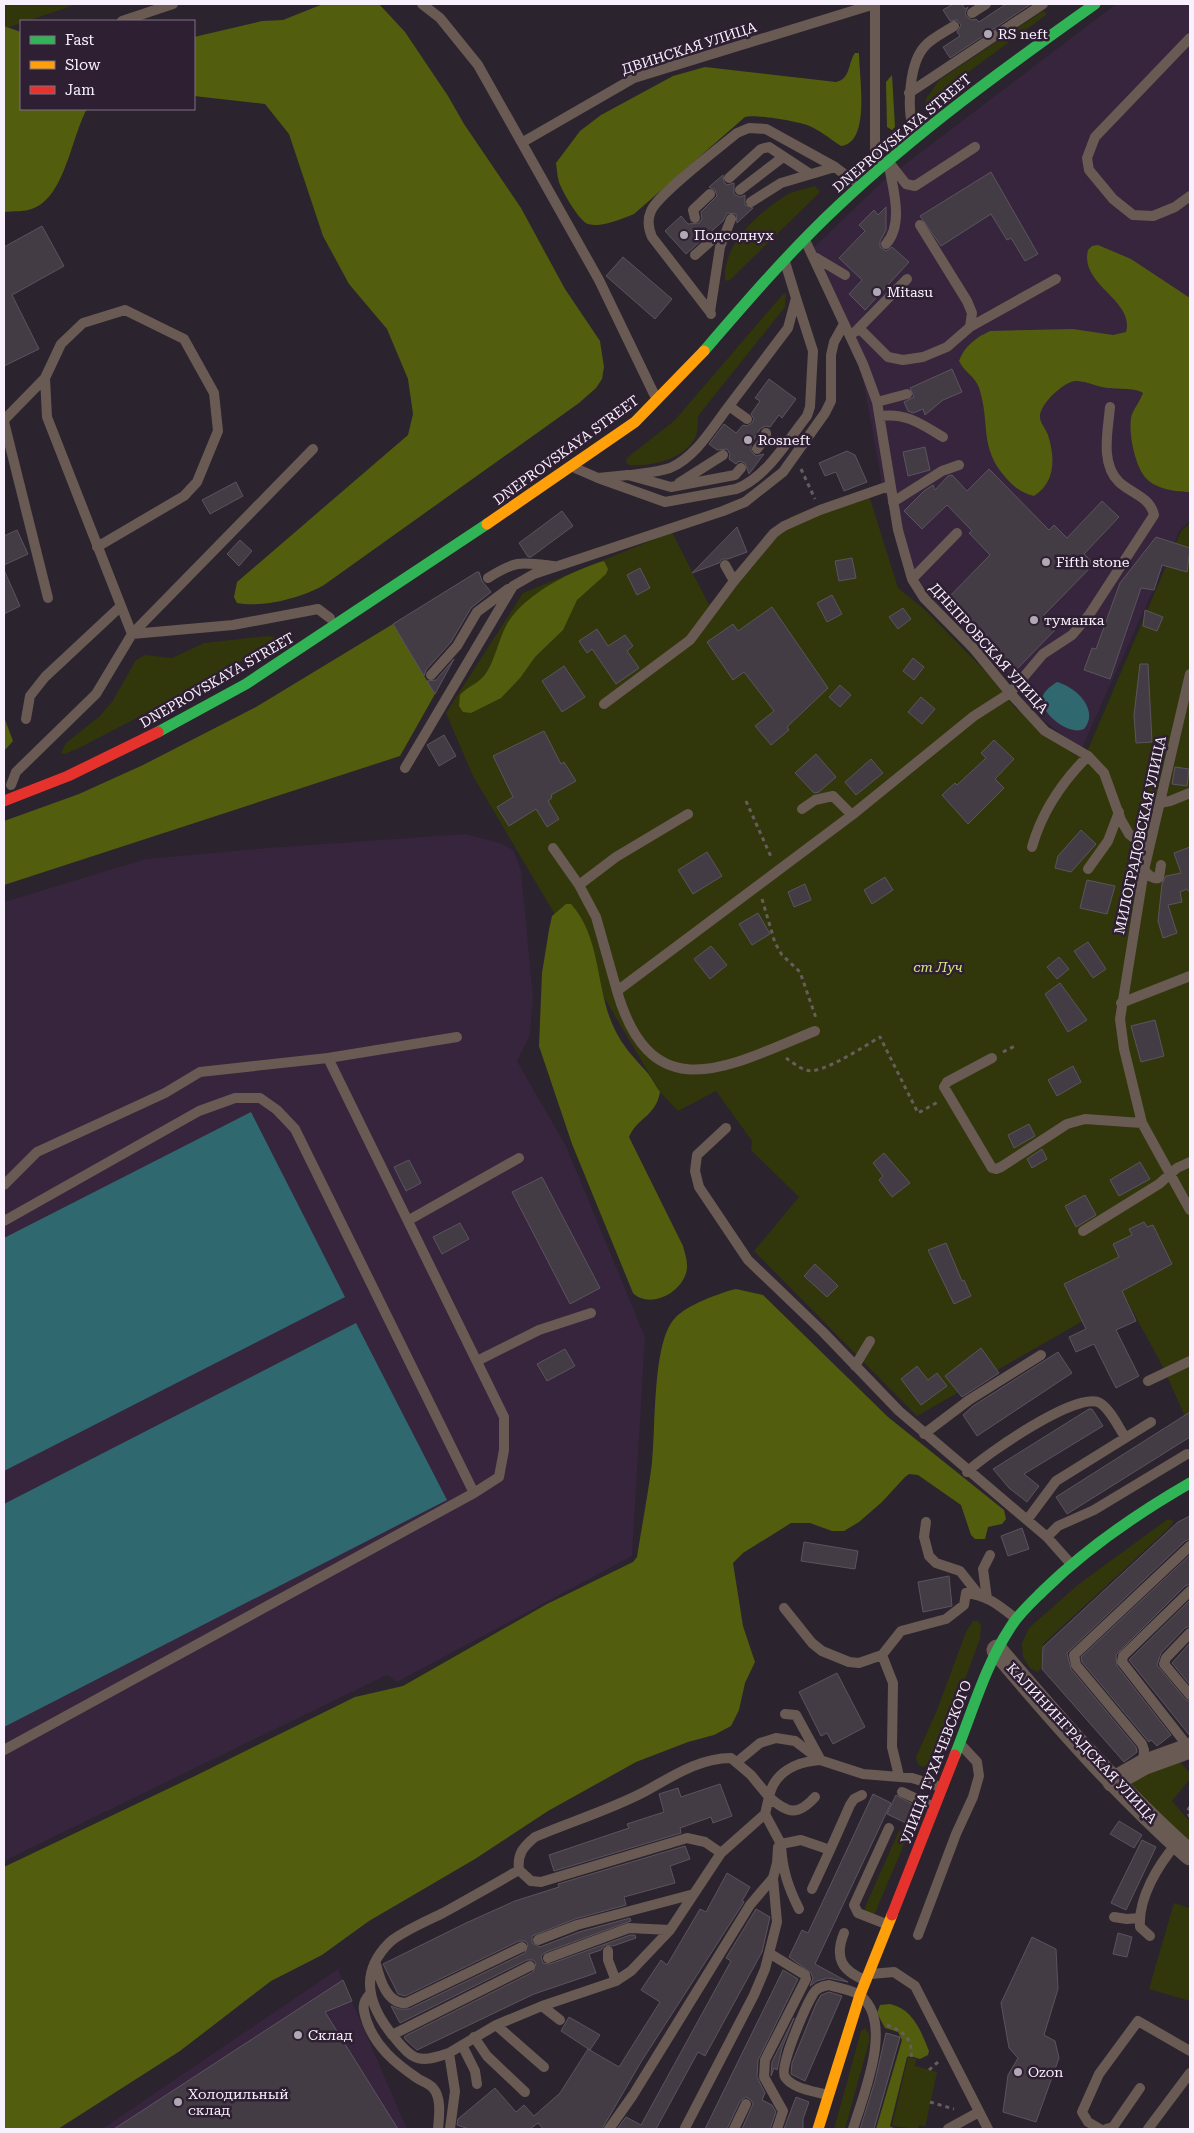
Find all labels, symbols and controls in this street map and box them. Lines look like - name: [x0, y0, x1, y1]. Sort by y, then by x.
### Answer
- street label: ДВИНСКАЯ УЛИЦА: [620, 19, 759, 77]
- legend: [20, 20, 195, 110]
- place label: RS neft: [998, 26, 1048, 42]
- marker: RS neft: [982, 28, 994, 40]
- text: Fast: [65, 31, 95, 49]
- text: Slow: [65, 56, 101, 74]
- street label: DNEPROVSKAYA STREET: [830, 71, 974, 195]
- text: Jam: [65, 81, 95, 99]
- place label: Подсоднух: [694, 227, 774, 243]
- marker: Подсоднух: [678, 229, 690, 241]
- place label: Mitasu: [887, 284, 933, 300]
- marker: Mitasu: [871, 286, 883, 298]
- street label: DNEPROVSKAYA STREET: [490, 392, 642, 508]
- place label: Rosneft: [758, 432, 810, 448]
- marker: Rosneft: [742, 434, 754, 446]
- place label: Fifth stone: [1056, 554, 1130, 570]
- marker: Fifth stone: [1040, 556, 1052, 568]
- street label: ДНЕПРОВСКАЯ УЛИЦА: [926, 580, 1052, 717]
- place label: туманка: [1044, 612, 1105, 628]
- marker: туманка: [1028, 614, 1040, 626]
- street label: DNEPROVSKAYA STREET: [137, 629, 297, 731]
- street label: МИЛОГРАДОВСКАЯ УЛИЦА: [1111, 734, 1169, 936]
- park label: ст Луч: [913, 959, 963, 975]
- street label: КАЛИНИНГРАДСКАЯ УЛИЦА: [1003, 1660, 1161, 1827]
- street label: УЛИЦА ТУХАЧЕВСКОГО: [897, 1678, 975, 1846]
- place label: Склад: [308, 2027, 353, 2043]
- marker: Склад: [292, 2029, 304, 2041]
- place label: Ozon: [1028, 2064, 1063, 2080]
- marker: Ozon: [1012, 2066, 1024, 2078]
- place label: Холодильный склад: [188, 2086, 289, 2118]
- marker: Холодильный склад: [172, 2096, 184, 2108]

